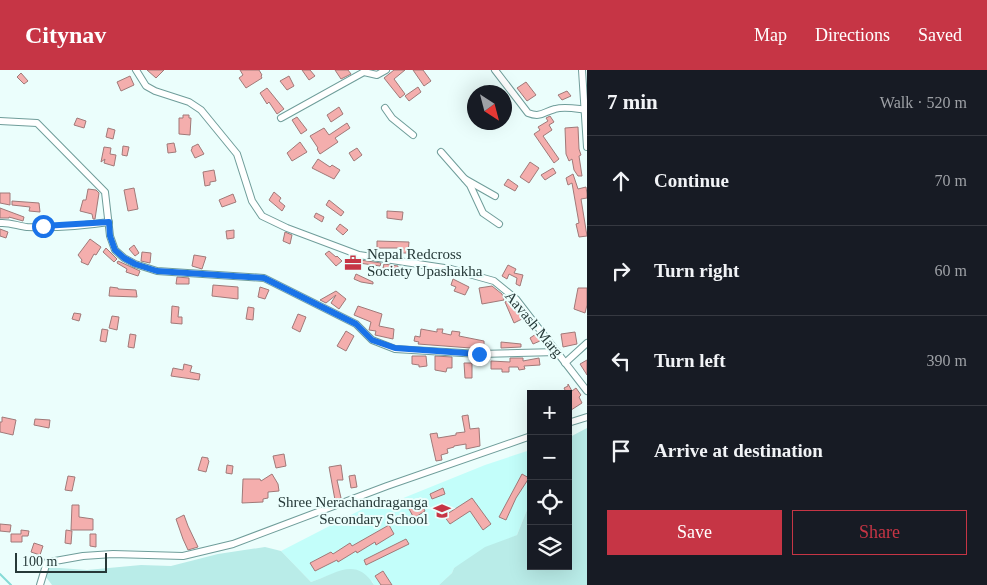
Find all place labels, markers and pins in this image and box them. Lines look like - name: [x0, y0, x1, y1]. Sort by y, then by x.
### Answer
- place label: Nepal Redcross Society Upashakha: [367, 246, 483, 279]
- office icon: Nepal Redcross Society Upashakha: [343, 253, 363, 273]
- place label: Shree Nerachandraganga Secondary School: [278, 494, 428, 527]
- school or university icon: Shree Nerachandraganga Secondary School: [432, 501, 452, 521]

